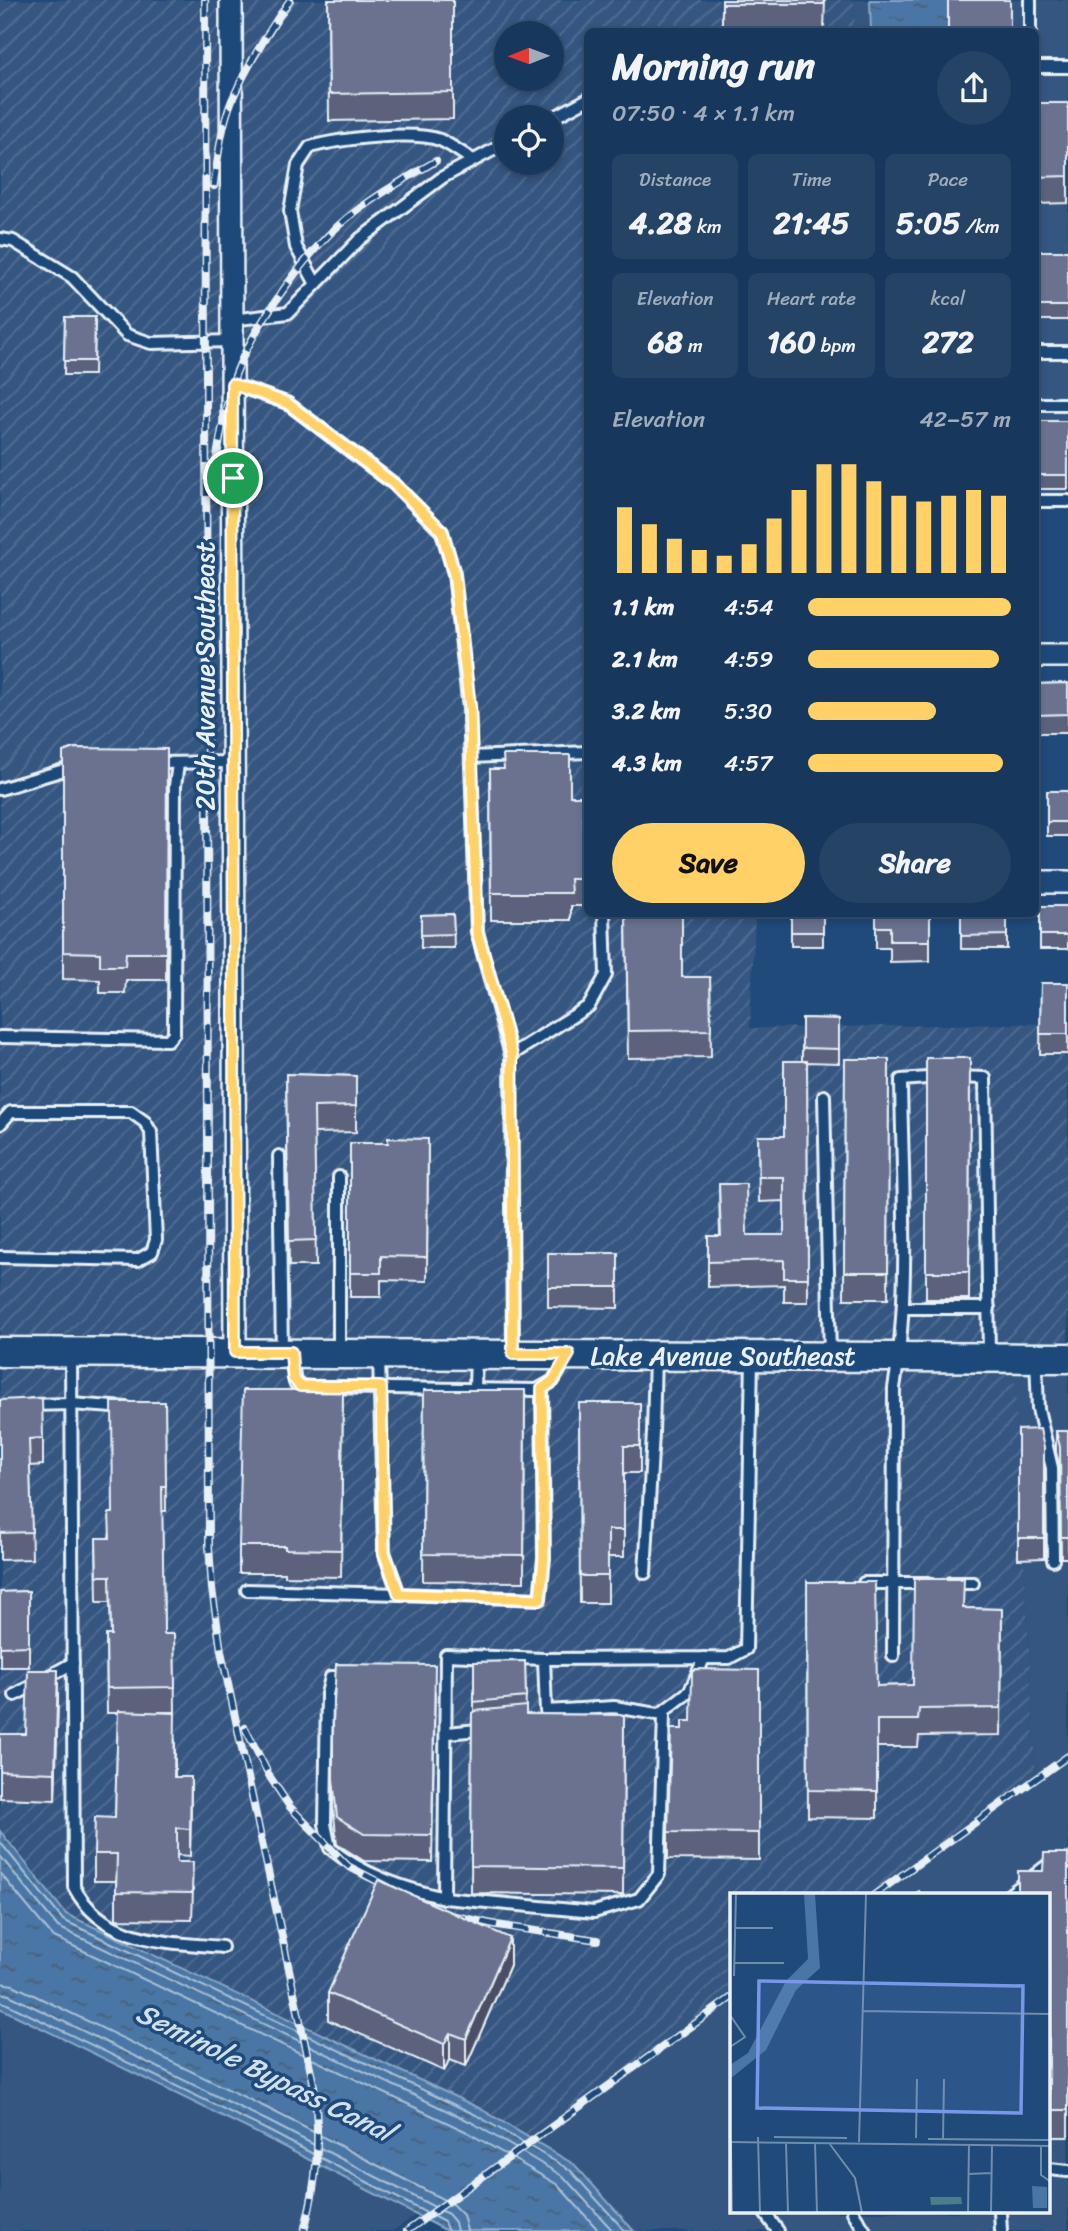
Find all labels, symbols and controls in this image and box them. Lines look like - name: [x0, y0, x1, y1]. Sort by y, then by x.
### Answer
- north arrow: [494, 21, 564, 91]
- map controls: [494, 21, 564, 175]
- text: Morning run: [612, 33, 815, 100]
- button: share: [937, 51, 1011, 125]
- text: 07:50 · 4 × 1.1 km: [612, 93, 795, 134]
- button: locate: [494, 105, 564, 175]
- text: Distance: [639, 163, 711, 196]
- text: Time: [791, 163, 832, 196]
- text: Pace: [928, 163, 968, 196]
- text: 4.28: [629, 196, 692, 250]
- text: 21:45: [773, 196, 850, 250]
- text: 5:05: [896, 196, 961, 250]
- text: km: [692, 210, 722, 243]
- text: /km: [961, 210, 1000, 243]
- text: Elevation: [637, 282, 714, 315]
- text: Heart rate: [767, 282, 856, 315]
- text: kcal: [931, 282, 965, 315]
- text: 68: [648, 315, 683, 369]
- text: 160: [767, 315, 816, 369]
- text: 272: [922, 315, 974, 369]
- text: m: [683, 329, 703, 362]
- text: bpm: [816, 329, 856, 362]
- text: Elevation: [612, 399, 705, 440]
- text: 42–57 m: [919, 399, 1011, 440]
- pin: [203, 448, 263, 508]
- icon: arrive: [214, 459, 252, 497]
- street label: 20th Avenue Southeast: [182, 542, 228, 811]
- text: 1.1 km: [612, 587, 675, 628]
- text: 4:54: [724, 587, 774, 628]
- text: 2.1 km: [612, 639, 678, 680]
- text: 4:59: [724, 639, 774, 680]
- text: 3.2 km: [612, 691, 681, 732]
- text: 5:30: [724, 691, 772, 732]
- text: 4.3 km: [612, 743, 682, 784]
- text: 4:57: [724, 743, 773, 784]
- button: Save: [612, 823, 805, 903]
- button: Share: [819, 823, 1011, 903]
- street label: Lake Avenue Southeast: [590, 1333, 856, 1379]
- inset map: [730, 1893, 1050, 2214]
- water label: Seminole Bypass Canal: [128, 1989, 407, 2159]

